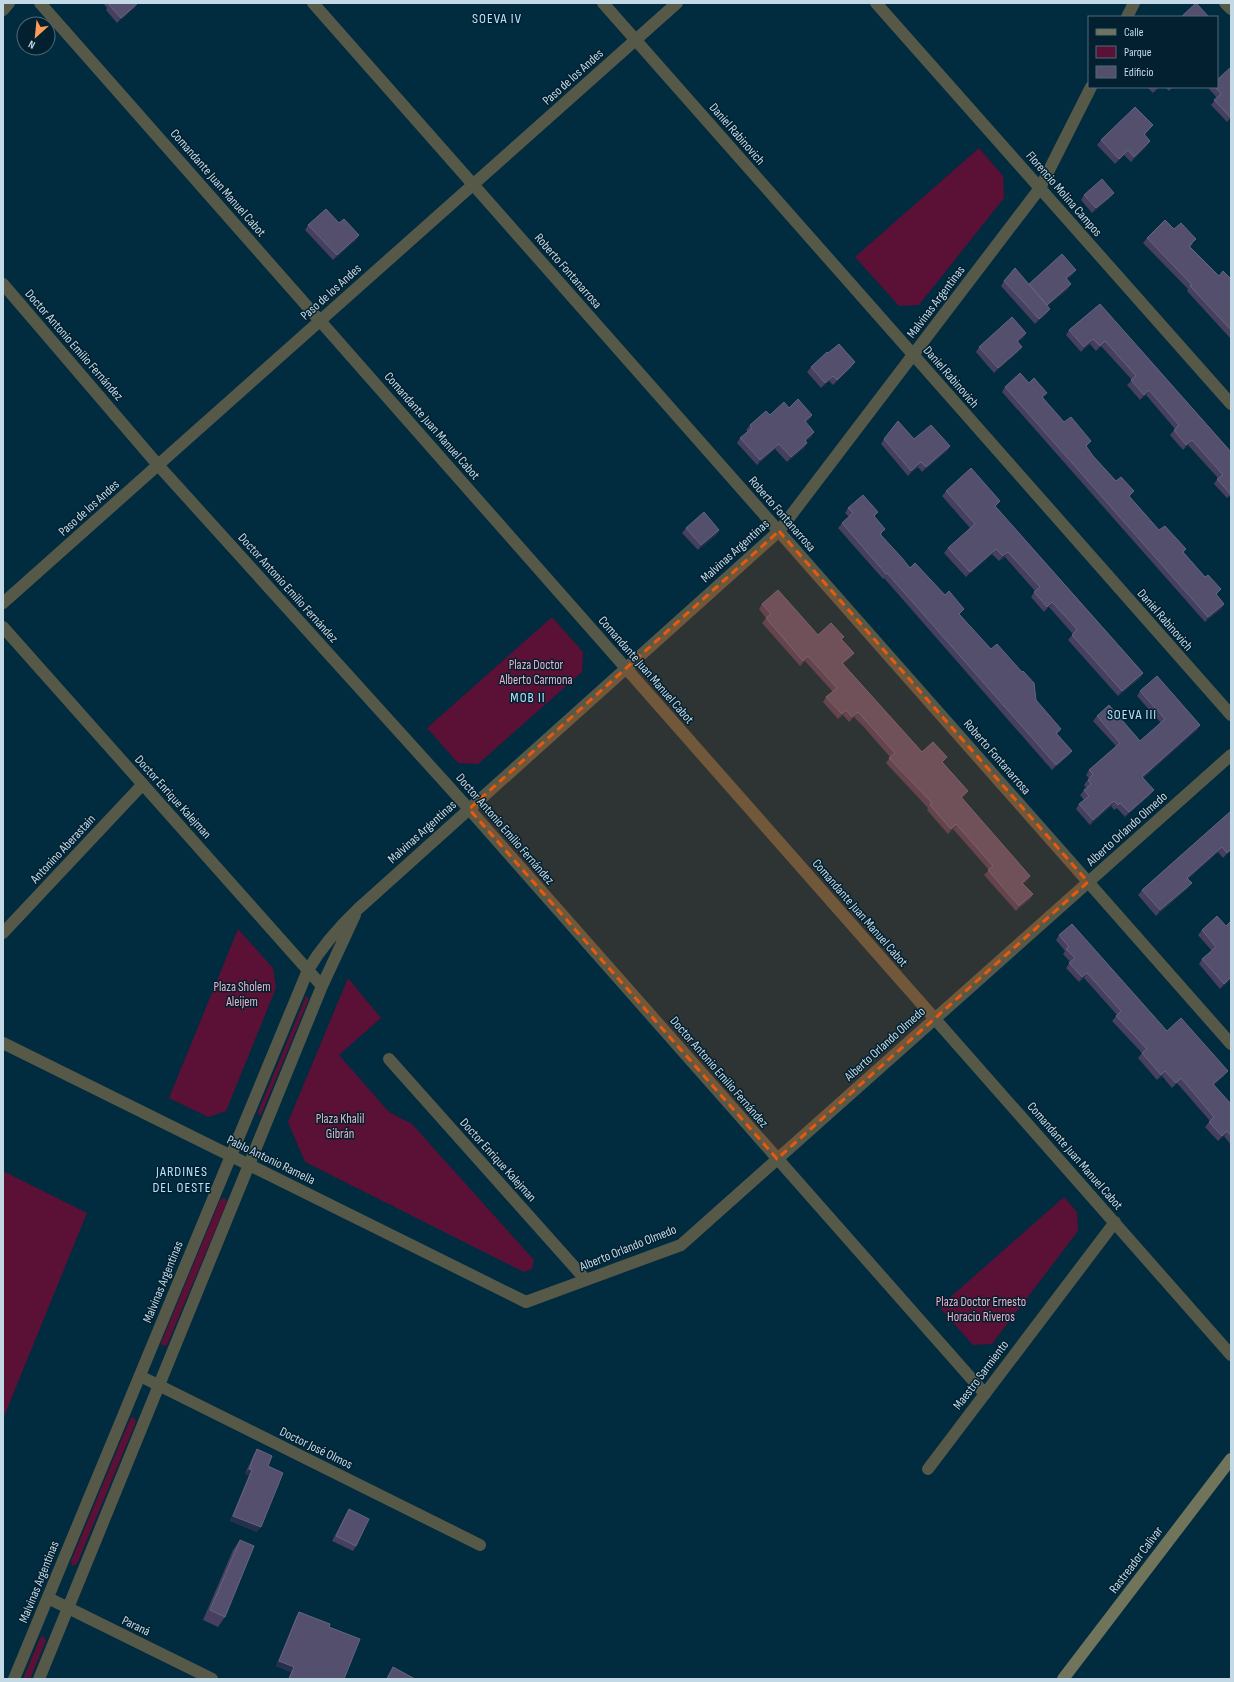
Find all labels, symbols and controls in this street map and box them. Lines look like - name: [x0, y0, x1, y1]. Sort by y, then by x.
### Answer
- district label: SOEVA IV: [472, 10, 522, 27]
- north arrow: [16, 16, 56, 56]
- legend: [1088, 16, 1218, 88]
- text: Calle: [1124, 25, 1144, 40]
- text: N: [26, 37, 37, 52]
- street label: Paso de los Andes: [539, 45, 607, 109]
- text: Parque: [1124, 45, 1152, 60]
- text: Edificio: [1124, 65, 1153, 80]
- street label: Daniel Rabinovich: [706, 100, 768, 168]
- street label: Comandante Juan Manuel Cabot: [167, 126, 269, 240]
- street label: Florencio Molina Campos: [1023, 148, 1106, 240]
- street label: Roberto Fontanarrosa: [531, 230, 605, 312]
- street label: Paso de los Andes: [297, 260, 365, 324]
- street label: Malvinas Argentinas: [904, 262, 969, 341]
- street label: Doctor Antonio Emilio Fernández: [21, 286, 127, 404]
- street label: Daniel Rabinovich: [920, 343, 982, 411]
- street label: Comandante Juan Manuel Cabot: [381, 369, 483, 483]
- street label: Roberto Fontanarrosa: [745, 473, 819, 555]
- street label: Paso de los Andes: [55, 476, 123, 540]
- street label: Malvinas Argentinas: [697, 516, 773, 586]
- street label: Doctor Antonio Emilio Fernández: [235, 530, 342, 646]
- street label: Daniel Rabinovich: [1134, 586, 1196, 654]
- street label: Comandante Juan Manuel Cabot: [595, 613, 697, 727]
- park label: Plaza Doctor Alberto Carmona: [498, 657, 573, 688]
- district label: MOB II: [510, 689, 546, 706]
- district label: SOEVA III: [1107, 706, 1157, 723]
- street label: Roberto Fontanarrosa: [960, 716, 1034, 798]
- street label: Doctor Enrique Kalejman: [131, 752, 215, 842]
- street label: Doctor Antonio Emilio Fernández: [452, 770, 558, 888]
- street label: Alberto Orlando Olmedo: [1083, 789, 1171, 870]
- street label: Malvinas Argentinas: [384, 797, 460, 867]
- street label: Antonino Aberastain: [26, 811, 99, 887]
- street label: Comandante Juan Manuel Cabot: [809, 856, 911, 970]
- park label: Plaza Sholem Aleijem: [213, 979, 271, 1010]
- street label: Alberto Orlando Olmedo: [841, 1004, 929, 1085]
- street label: Doctor Antonio Emilio Fernández: [666, 1013, 772, 1131]
- street label: Comandante Juan Manuel Cabot: [1024, 1099, 1126, 1213]
- park label: Plaza Khalil Gibrán: [316, 1111, 364, 1142]
- street label: Doctor Enrique Kalejman: [456, 1115, 540, 1205]
- street label: Pablo Antonio Ramella: [224, 1132, 318, 1188]
- district label: JARDINES DEL OESTE: [152, 1163, 212, 1196]
- street label: Alberto Orlando Olmedo: [576, 1221, 679, 1275]
- street label: Malvinas Argentinas: [139, 1238, 187, 1325]
- park label: Plaza Doctor Ernesto Horacio Riveros: [936, 1294, 1026, 1325]
- street label: Maestro Sarmiento: [950, 1337, 1012, 1413]
- street label: Doctor José Olmos: [277, 1423, 355, 1473]
- street label: Rastreador Calivar: [1106, 1523, 1167, 1597]
- street label: Malvinas Argentinas: [15, 1538, 63, 1625]
- street label: Paraná: [119, 1612, 153, 1640]

